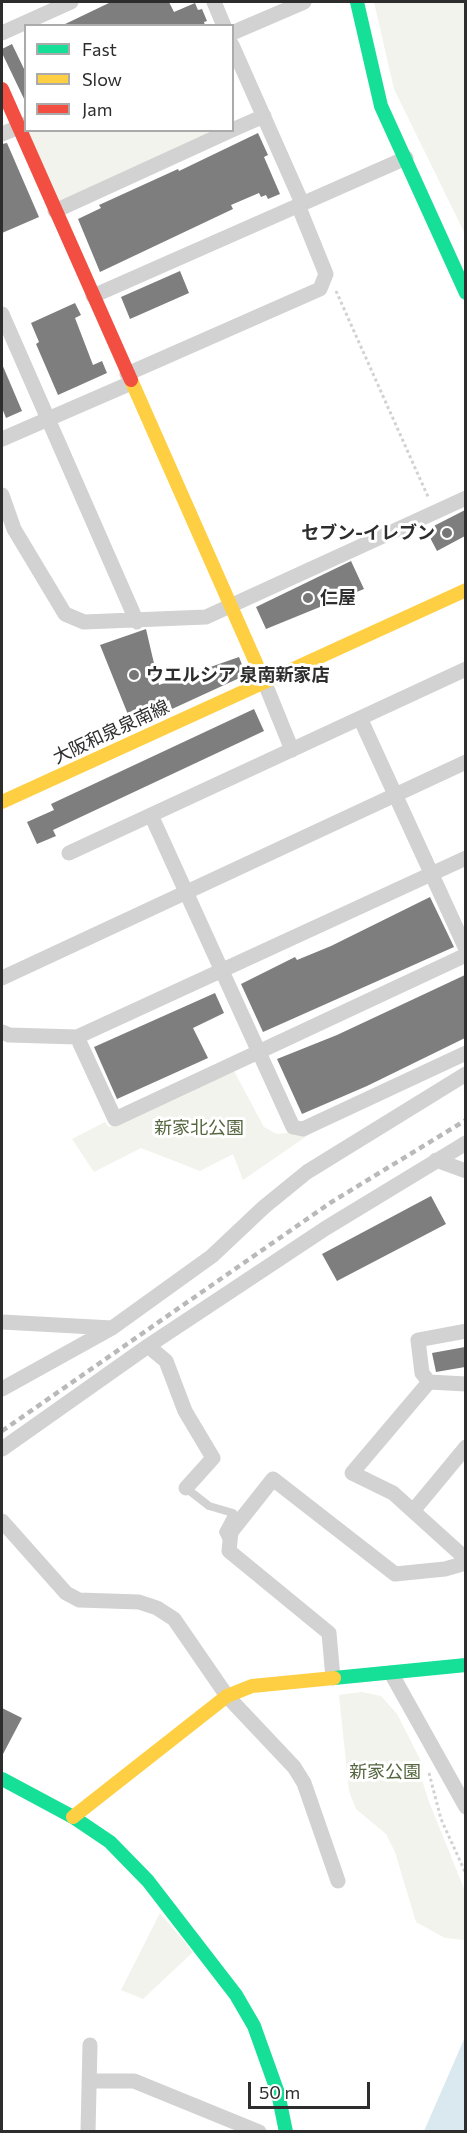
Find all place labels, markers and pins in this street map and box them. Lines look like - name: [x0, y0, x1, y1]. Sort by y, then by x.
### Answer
- place label: セブン-イレブン: [301, 522, 435, 544]
- marker: セブン-イレブン: [440, 526, 454, 540]
- place label: 仁屋: [320, 587, 356, 609]
- marker: 仁屋: [301, 591, 315, 605]
- place label: ウエルシア 泉南新家店: [146, 664, 329, 686]
- marker: ウエルシア 泉南新家店: [127, 668, 141, 682]

